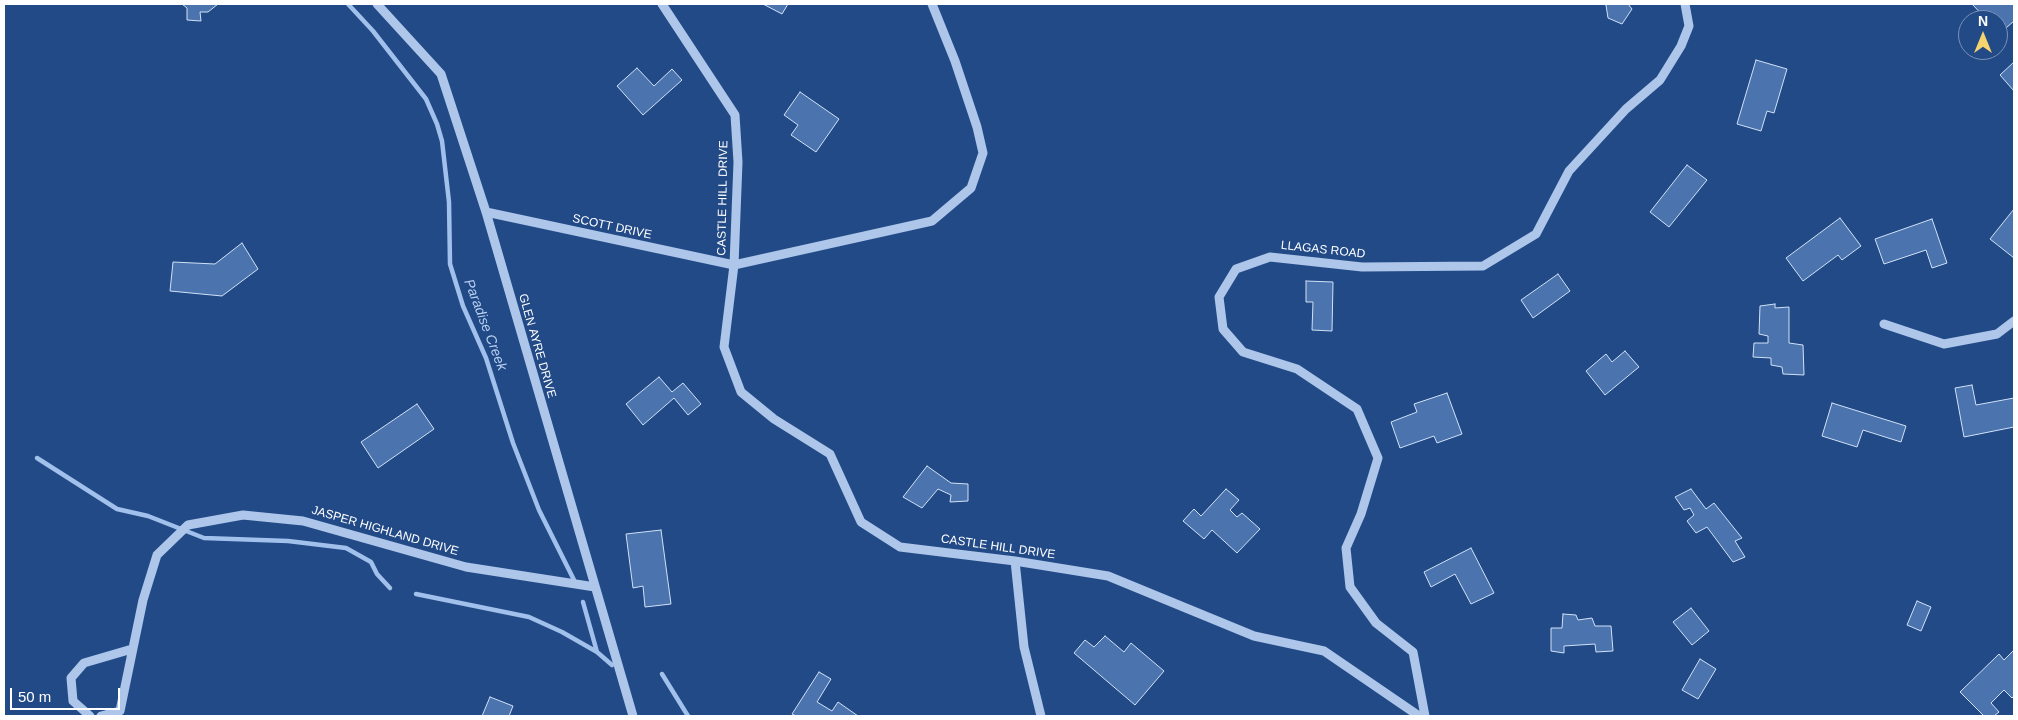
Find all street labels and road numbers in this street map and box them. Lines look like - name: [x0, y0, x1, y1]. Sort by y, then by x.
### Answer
- street label: CASTLE HILL DRIVE: [715, 140, 731, 256]
- street label: SCOTT DRIVE: [571, 212, 653, 242]
- street label: LLAGAS ROAD: [1280, 238, 1366, 262]
- street label: GLEN AYRE DRIVE: [515, 292, 559, 400]
- street label: JASPER HIGHLAND DRIVE: [310, 503, 460, 559]
- street label: CASTLE HILL DRIVE: [940, 532, 1056, 562]

